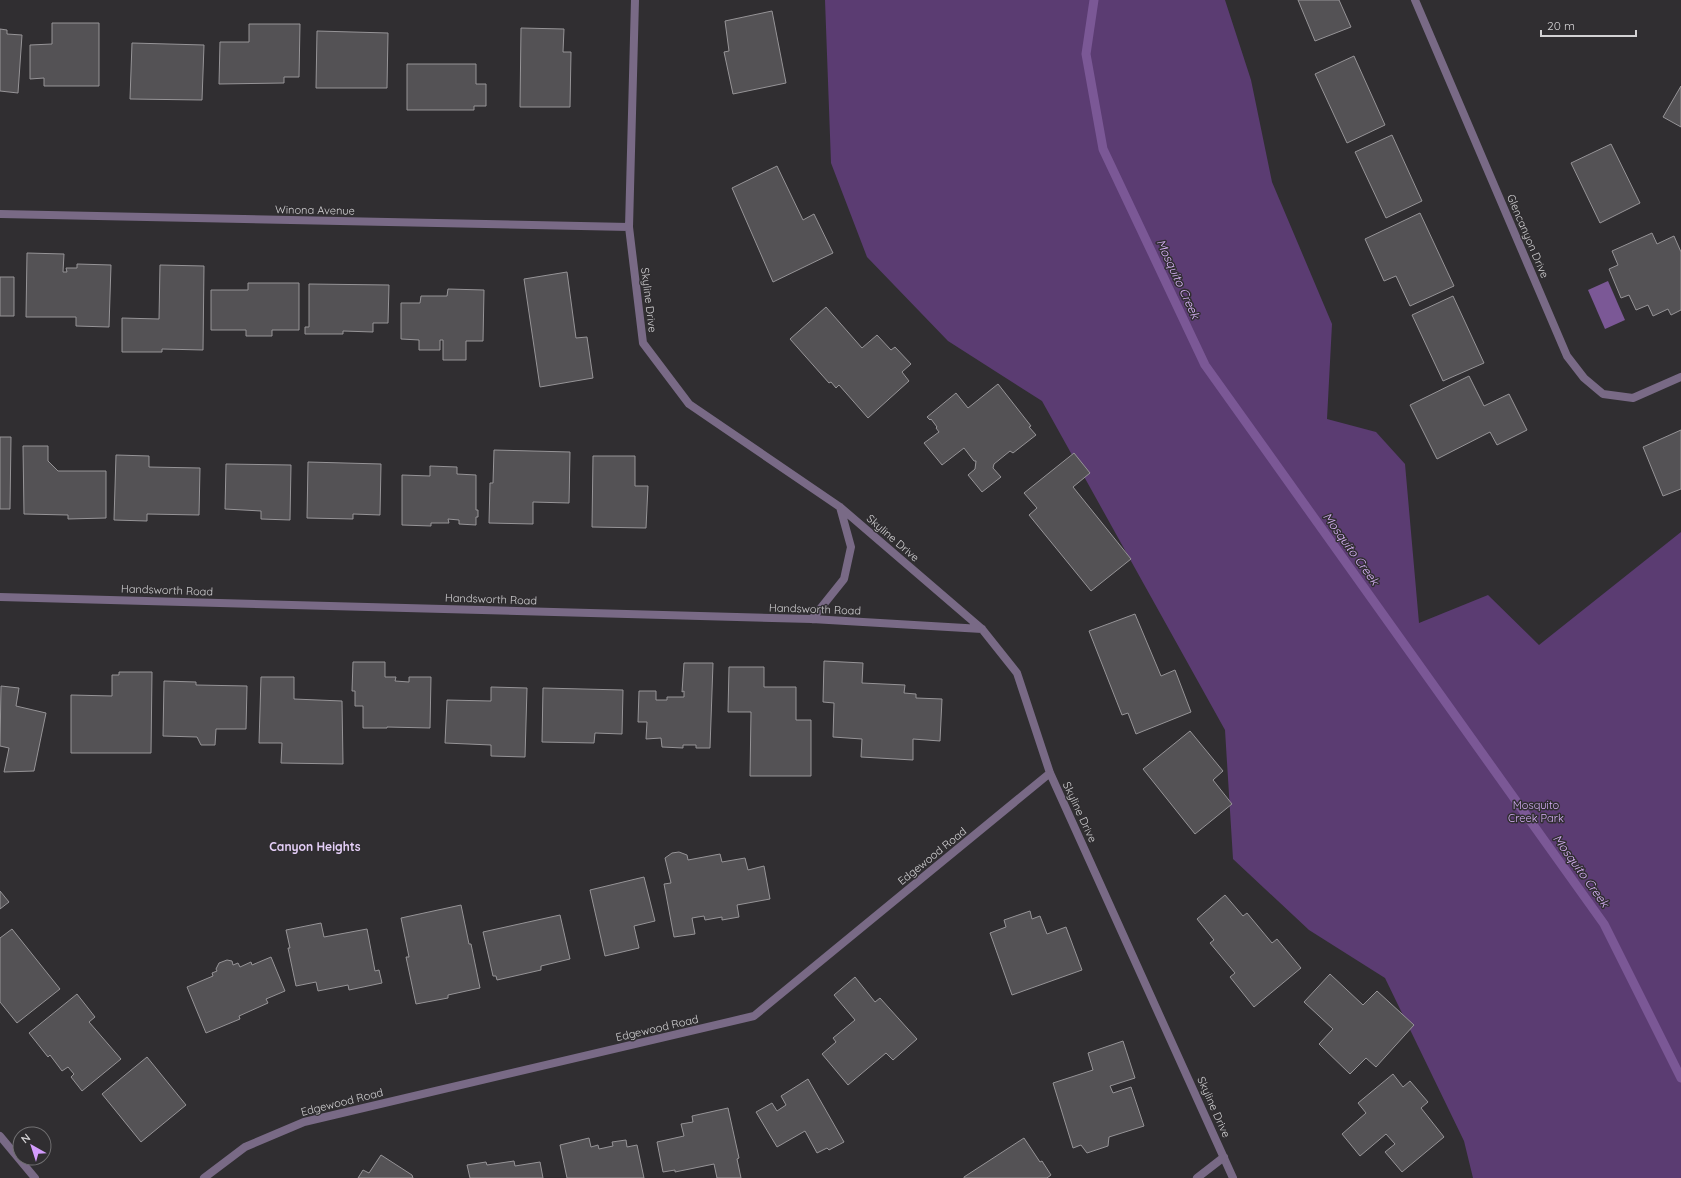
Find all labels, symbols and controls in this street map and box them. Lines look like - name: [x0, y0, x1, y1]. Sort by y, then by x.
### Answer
- scale bar: [1541, 12, 1636, 38]
- text: 20 m: [1547, 18, 1575, 33]
- street label: Glencanyon Drive: [1504, 192, 1552, 280]
- street label: Winona Avenue: [275, 202, 355, 218]
- water label: Mosquito Creek: [1153, 237, 1204, 322]
- street label: Skyline Drive: [638, 267, 660, 333]
- water label: Mosquito Creek: [1320, 509, 1384, 589]
- street label: Skyline Drive: [864, 511, 922, 565]
- street label: Handsworth Road: [121, 581, 213, 599]
- street label: Handsworth Road: [445, 590, 537, 608]
- street label: Handsworth Road: [769, 600, 861, 618]
- street label: Skyline Drive: [1060, 779, 1100, 845]
- park label: Mosquito Creek Park: [1508, 798, 1564, 825]
- street label: Edgewood Road: [895, 824, 969, 888]
- water label: Mosquito Creek: [1550, 831, 1614, 911]
- district label: Canyon Heights: [269, 839, 361, 854]
- street label: Edgewood Road: [614, 1012, 700, 1044]
- street label: Skyline Drive: [1194, 1074, 1234, 1140]
- street label: Edgewood Road: [299, 1085, 385, 1119]
- north arrow: [12, 1126, 52, 1166]
- text: N: [18, 1130, 33, 1146]

